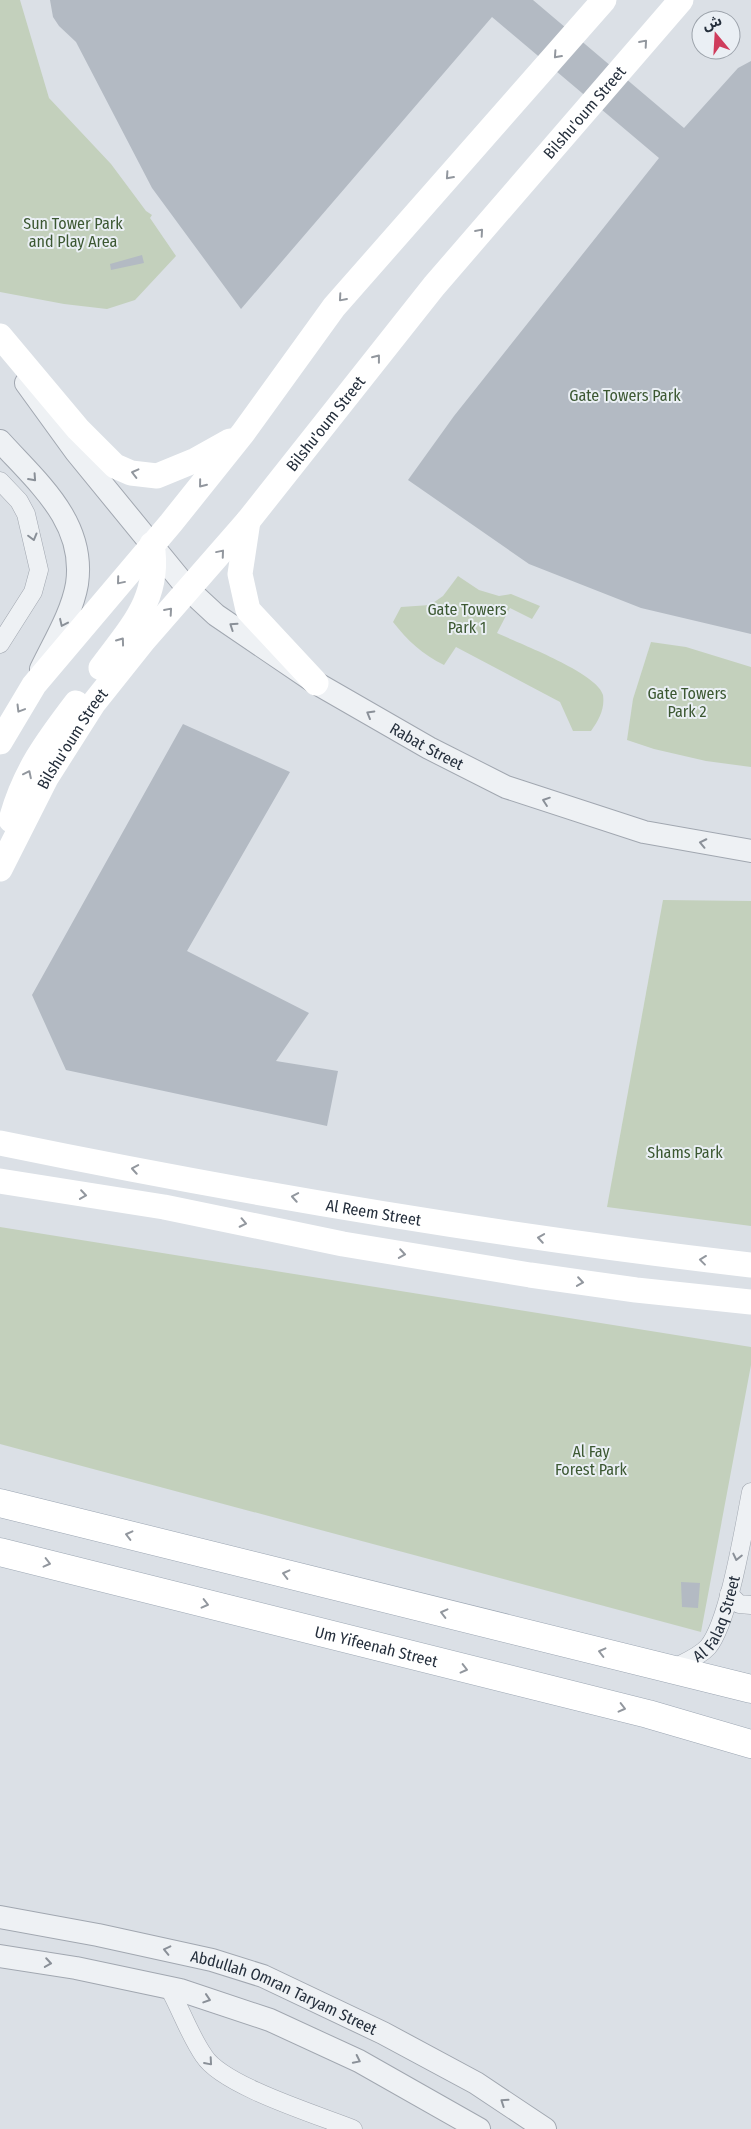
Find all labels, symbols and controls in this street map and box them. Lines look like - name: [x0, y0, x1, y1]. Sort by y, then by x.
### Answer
- north arrow: [691, 10, 741, 60]
- text: ش: [700, 12, 724, 34]
- one-way arrow: [638, 40, 646, 49]
- one-way arrow: [554, 49, 563, 58]
- street label: Bilshu'oum Street: [539, 61, 630, 162]
- one-way arrow: [446, 171, 455, 180]
- park label: Sun Tower Park and Play Area: [23, 214, 123, 251]
- one-way arrow: [474, 229, 483, 238]
- one-way arrow: [339, 292, 347, 301]
- one-way arrow: [371, 354, 380, 363]
- street label: Bilshu'oum Street: [282, 371, 369, 475]
- park label: Gate Towers Park: [569, 386, 681, 405]
- one-way arrow: [130, 468, 139, 479]
- one-way arrow: [27, 472, 36, 481]
- one-way arrow: [199, 478, 207, 487]
- one-way arrow: [27, 532, 37, 541]
- one-way arrow: [215, 549, 224, 558]
- one-way arrow: [117, 576, 126, 585]
- park label: Gate Towers Park 1: [427, 600, 507, 637]
- one-way arrow: [163, 608, 172, 617]
- one-way arrow: [58, 618, 69, 627]
- one-way arrow: [229, 623, 238, 633]
- one-way arrow: [115, 637, 124, 647]
- street label: Bilshu'oum Street: [33, 684, 112, 792]
- park label: Gate Towers Park 2: [647, 684, 727, 721]
- one-way arrow: [17, 703, 27, 712]
- one-way arrow: [366, 710, 375, 720]
- street label: Rabat Street: [387, 718, 468, 774]
- one-way arrow: [22, 770, 32, 779]
- one-way arrow: [543, 796, 551, 806]
- one-way arrow: [699, 838, 707, 849]
- park label: Shams Park: [647, 1143, 723, 1162]
- one-way arrow: [131, 1164, 139, 1174]
- one-way arrow: [79, 1189, 87, 1200]
- one-way arrow: [290, 1193, 299, 1203]
- street label: Al Reem Street: [325, 1195, 423, 1229]
- one-way arrow: [238, 1218, 247, 1228]
- one-way arrow: [537, 1234, 546, 1244]
- one-way arrow: [398, 1248, 406, 1259]
- one-way arrow: [698, 1255, 706, 1266]
- one-way arrow: [576, 1276, 584, 1287]
- park label: Al Fay Forest Park: [555, 1442, 628, 1479]
- one-way arrow: [124, 1530, 133, 1541]
- one-way arrow: [732, 1552, 743, 1561]
- one-way arrow: [43, 1557, 52, 1568]
- one-way arrow: [282, 1569, 291, 1580]
- street label: Al Falaq Street: [689, 1573, 744, 1666]
- one-way arrow: [200, 1598, 208, 1608]
- one-way arrow: [440, 1608, 449, 1619]
- street label: Um Yifeenah Street: [313, 1622, 441, 1671]
- one-way arrow: [597, 1647, 606, 1658]
- one-way arrow: [460, 1663, 469, 1674]
- one-way arrow: [617, 1702, 626, 1713]
- one-way arrow: [162, 1945, 171, 1956]
- street label: Abdullah Omran Taryam Street: [189, 1946, 381, 2039]
- one-way arrow: [44, 1958, 52, 1968]
- one-way arrow: [202, 1993, 210, 2003]
- one-way arrow: [351, 2054, 360, 2064]
- one-way arrow: [203, 2056, 212, 2065]
- one-way arrow: [501, 2099, 510, 2108]

